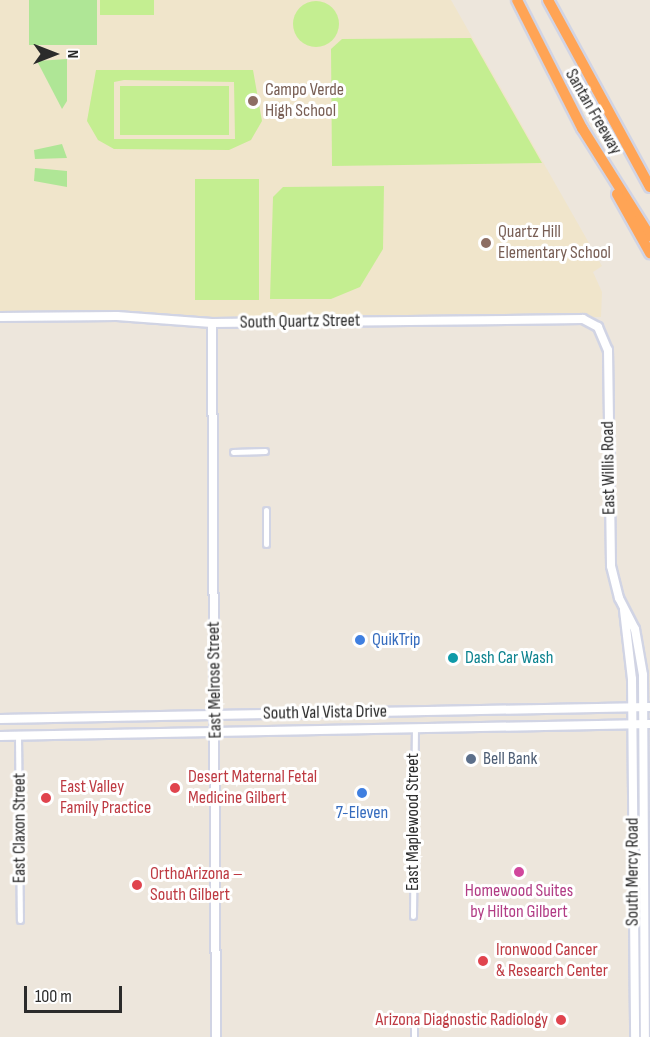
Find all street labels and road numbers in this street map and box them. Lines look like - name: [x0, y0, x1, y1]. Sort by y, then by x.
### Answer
- street label: Santan Freeway: [560, 65, 626, 159]
- street label: South Quartz Street: [240, 310, 360, 334]
- street label: East Willis Road: [597, 421, 621, 515]
- street label: East Melrose Street: [203, 621, 227, 739]
- street label: South Val Vista Drive: [263, 701, 387, 725]
- street label: East Maplewood Street: [402, 753, 424, 891]
- street label: East Claxon Street: [9, 773, 31, 883]
- street label: South Mercy Road: [622, 818, 644, 926]

